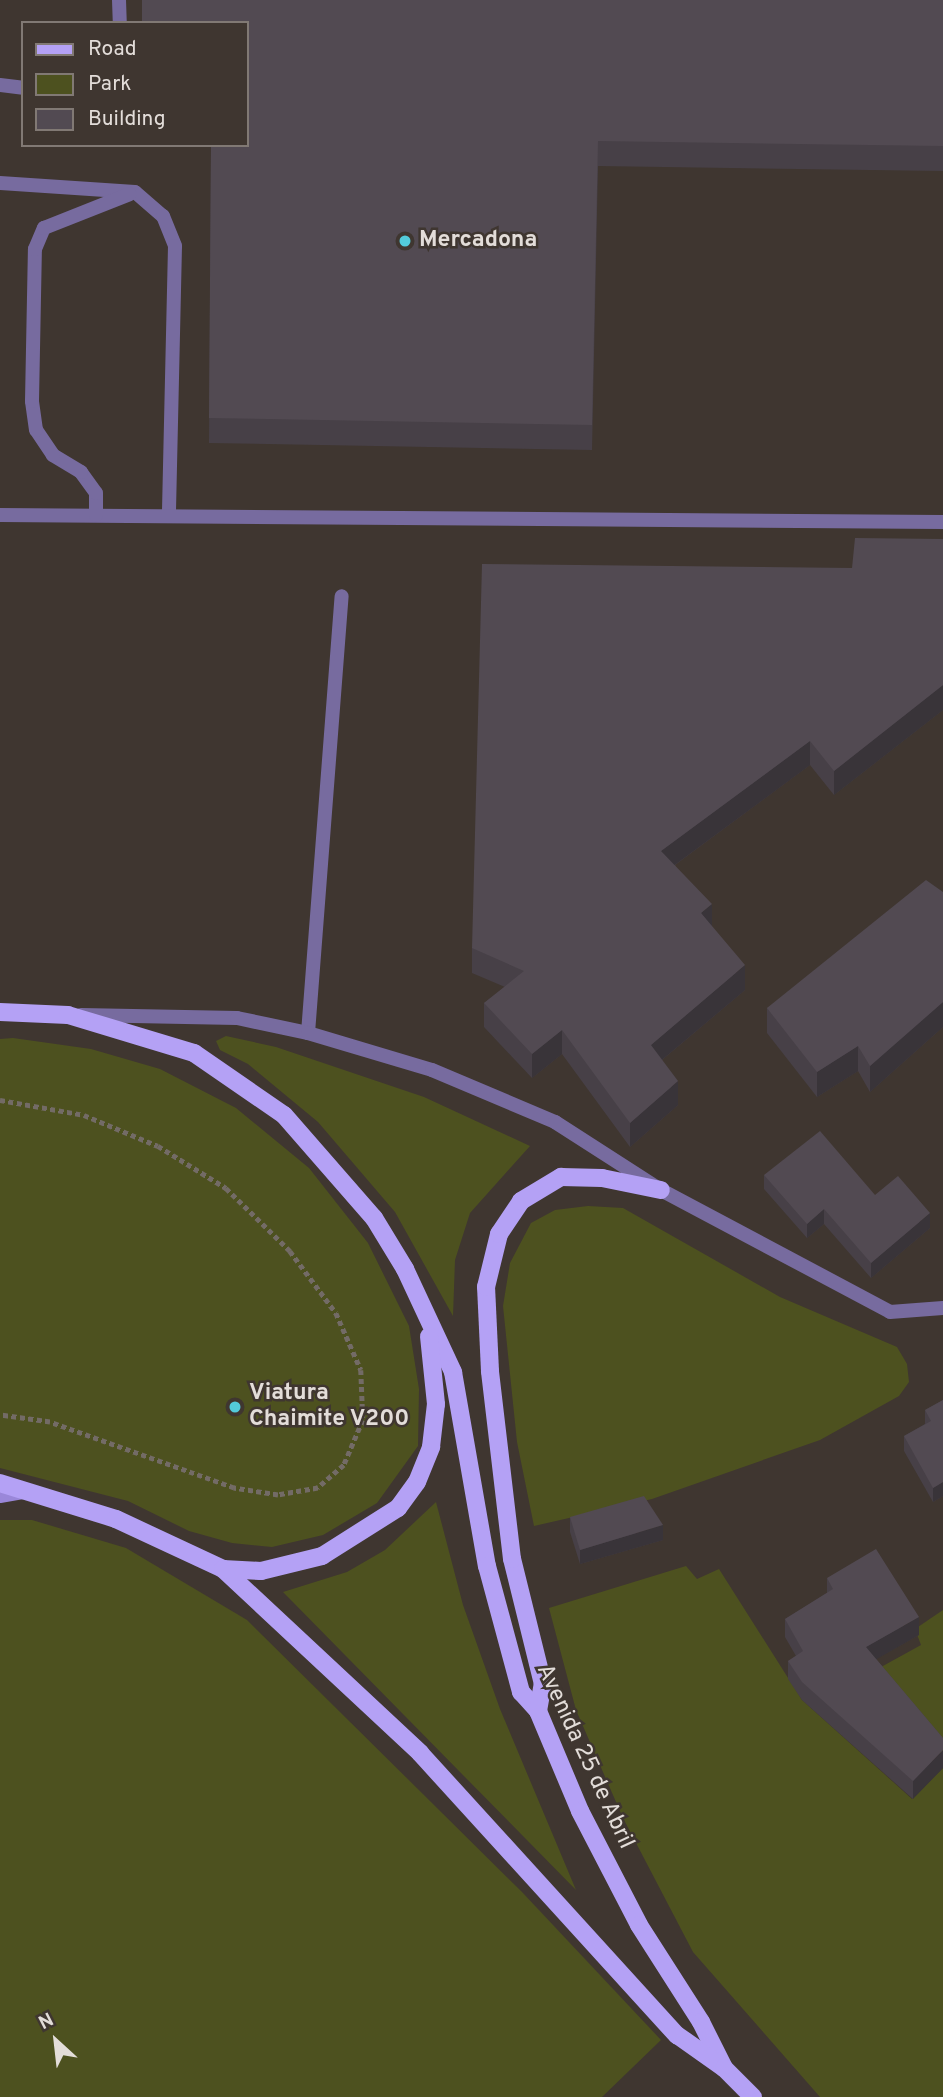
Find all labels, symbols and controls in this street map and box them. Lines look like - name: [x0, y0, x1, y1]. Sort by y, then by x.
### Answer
- legend: [21, 21, 248, 147]
- text: Road: [88, 36, 137, 63]
- text: Park: [88, 71, 131, 98]
- text: Building: [88, 106, 166, 133]
- place label: Mercadona: [419, 227, 537, 255]
- marker: Mercadona: [397, 233, 413, 249]
- place label: Viatura Chaimite V200: [249, 1380, 410, 1434]
- marker: Viatura Chaimite V200: [227, 1399, 243, 1415]
- street label: Avenida 25 de Abril: [529, 1660, 639, 1854]
- north arrow: [21, 2006, 91, 2076]
- text: N: [35, 2008, 58, 2036]

